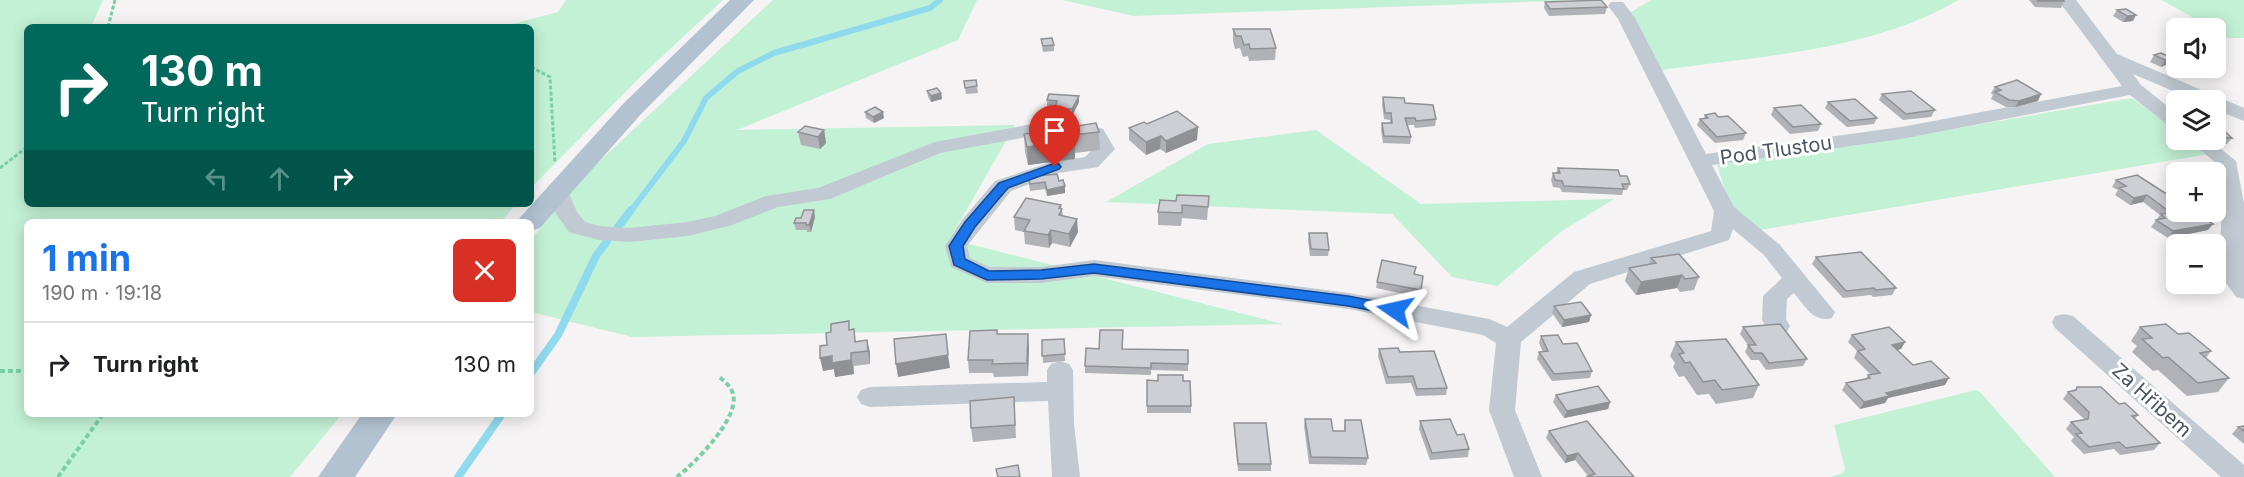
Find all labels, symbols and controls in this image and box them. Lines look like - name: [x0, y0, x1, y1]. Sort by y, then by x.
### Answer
- map controls: [2166, 18, 2226, 294]
- button: sound: [2166, 18, 2226, 78]
- text: 130 m: [141, 45, 263, 96]
- icon: right: [42, 48, 120, 126]
- button: layers: [2166, 90, 2226, 150]
- text: Turn right: [141, 96, 265, 129]
- pin: [1029, 105, 1080, 167]
- icon: arrive: [1038, 114, 1071, 147]
- street label: Pod Tlustou: [1718, 130, 1834, 170]
- icon: left: [200, 162, 233, 195]
- icon: ahead: [263, 162, 296, 195]
- icon: right: [326, 162, 359, 195]
- button: +: [2166, 162, 2226, 222]
- button: −: [2166, 234, 2226, 294]
- text: 1 min: [42, 236, 131, 280]
- button: close: [453, 239, 516, 302]
- position arrow: [1363, 278, 1427, 342]
- text: 190 m · 19:18: [42, 281, 162, 305]
- icon: right: [42, 348, 75, 381]
- text: Turn right: [93, 351, 199, 377]
- text: 130 m: [454, 351, 516, 377]
- street label: Za Hřibem: [2107, 358, 2197, 442]

